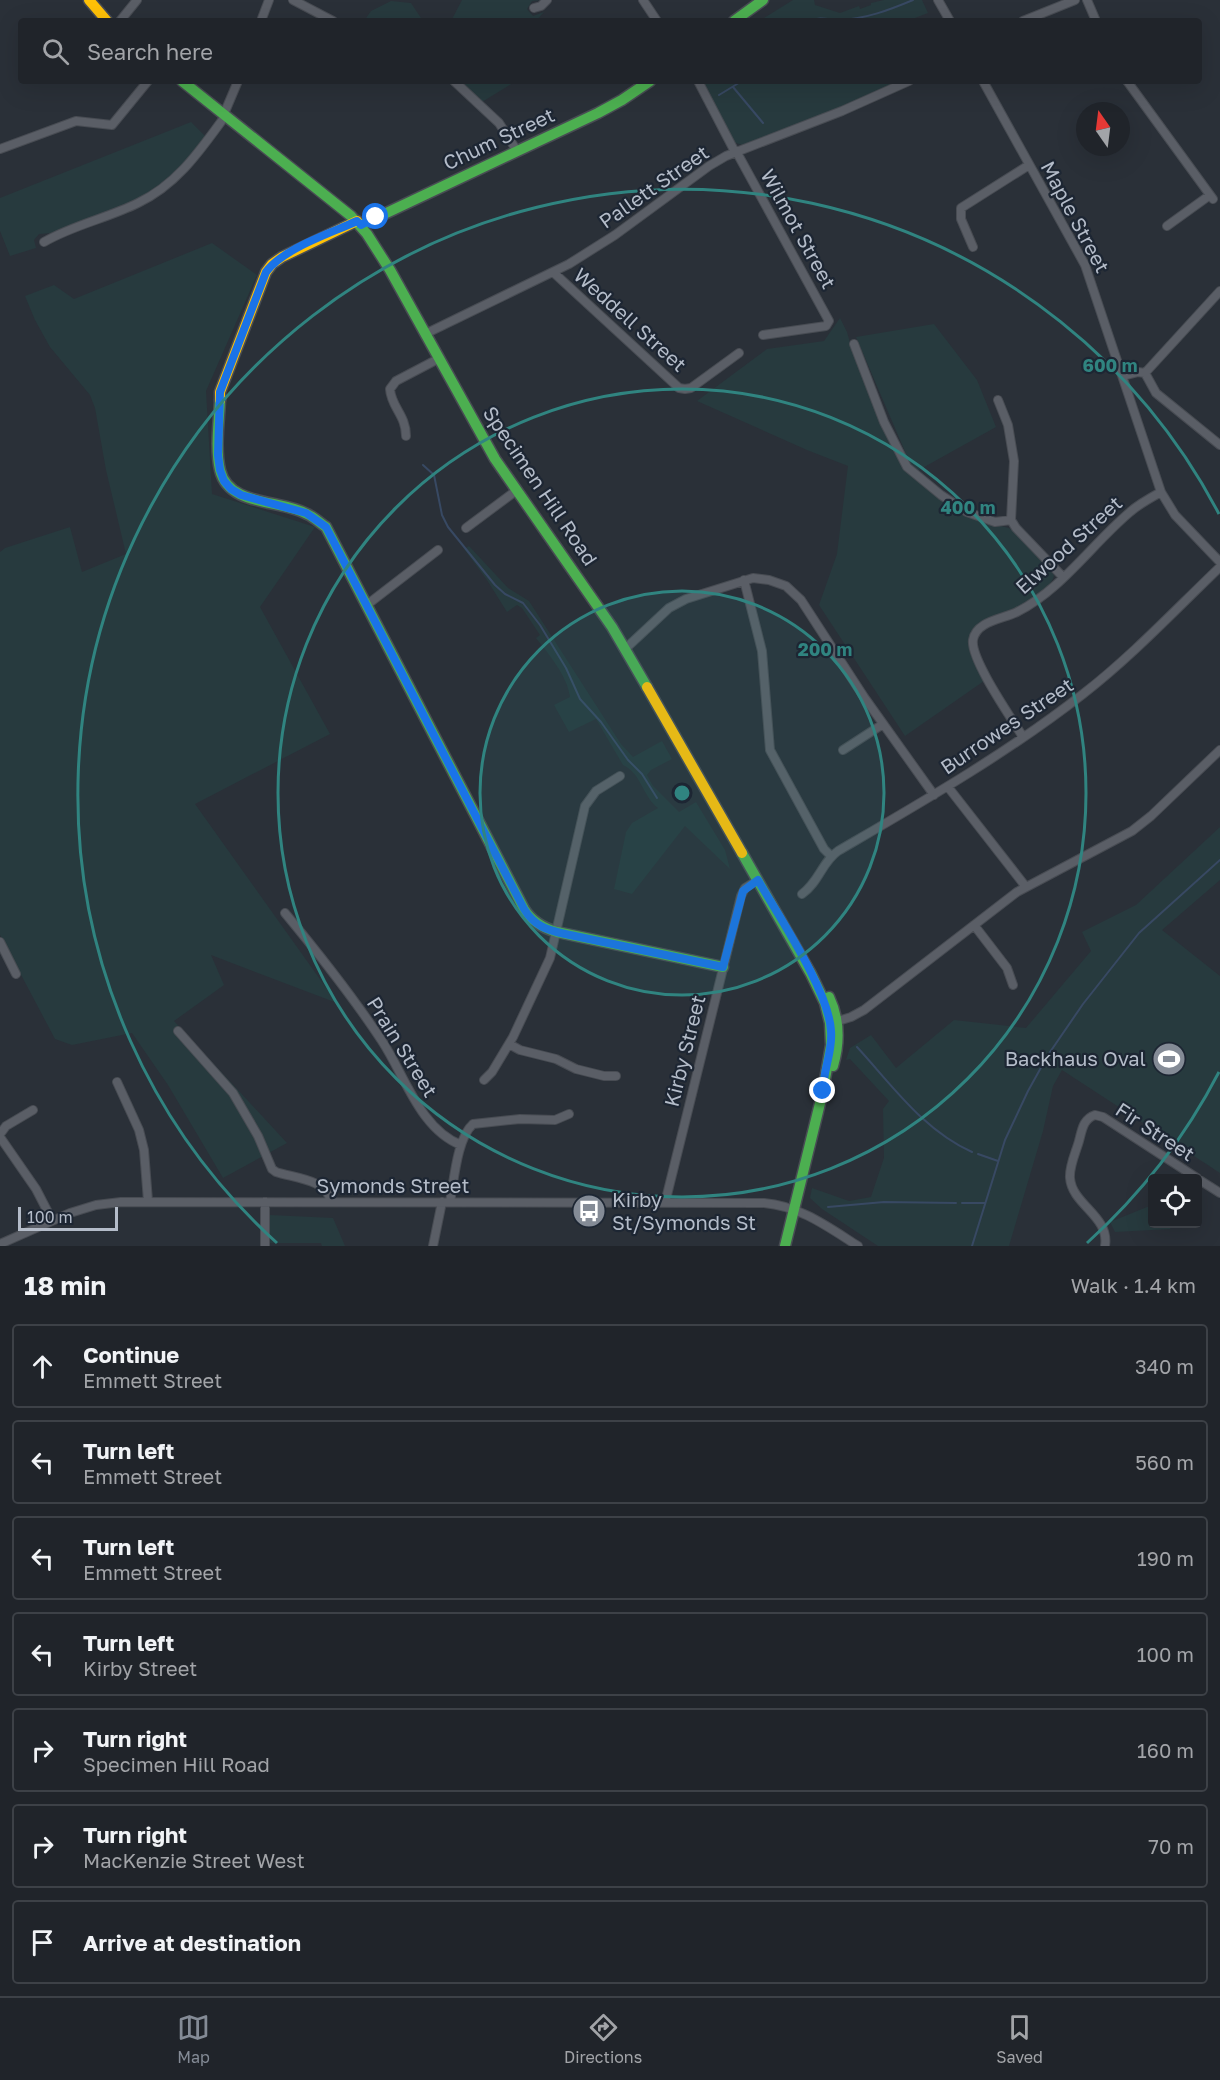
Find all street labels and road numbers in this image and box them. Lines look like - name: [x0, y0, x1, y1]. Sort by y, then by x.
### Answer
- street label: Chum Street: [439, 102, 558, 174]
- street label: Pallett Street: [594, 140, 713, 233]
- street label: Maple Street: [1036, 157, 1115, 276]
- street label: Wilmot Street: [756, 165, 842, 292]
- street label: Weddell Street: [569, 262, 692, 376]
- street label: Specimen Hill Road: [479, 401, 603, 570]
- street label: Elwood Street: [1010, 490, 1126, 598]
- street label: Burrowes Street: [935, 672, 1077, 778]
- street label: Prain Street: [362, 992, 443, 1101]
- street label: Kirby Street: [659, 992, 709, 1109]
- street label: Fir Street: [1112, 1097, 1200, 1166]
- street label: Symonds Street: [317, 1173, 469, 1197]

